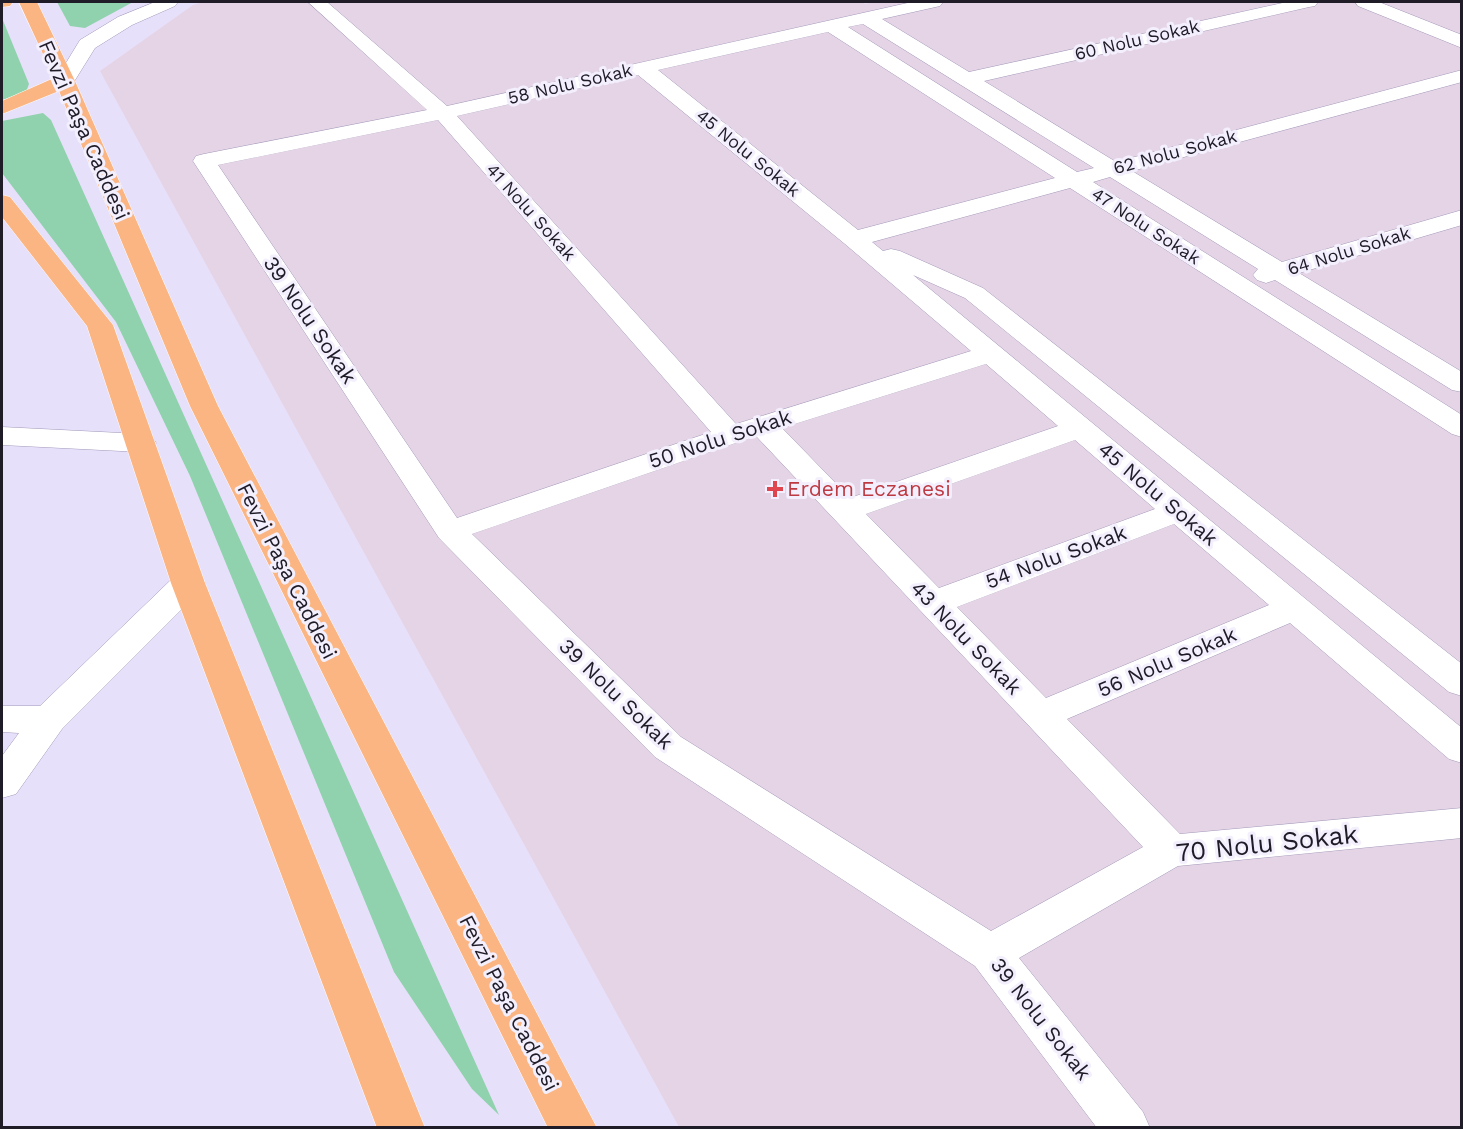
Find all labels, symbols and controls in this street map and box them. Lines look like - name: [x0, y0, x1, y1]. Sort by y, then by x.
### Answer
- street label: 60 Nolu Sokak: [1072, 15, 1201, 64]
- street label: Fevzi Paşa Caddesi: [34, 36, 135, 224]
- street label: 58 Nolu Sokak: [506, 59, 634, 108]
- street label: 45 Nolu Sokak: [692, 104, 804, 201]
- street label: 62 Nolu Sokak: [1111, 125, 1239, 178]
- street label: 41 Nolu Sokak: [482, 159, 580, 264]
- street label: 47 Nolu Sokak: [1088, 183, 1204, 268]
- street label: 64 Nolu Sokak: [1285, 222, 1413, 279]
- street label: 39 Nolu Sokak: [259, 251, 362, 388]
- street label: 50 Nolu Sokak: [645, 404, 794, 473]
- street label: 45 Nolu Sokak: [1094, 436, 1223, 551]
- place label: Erdem Eczanesi: [787, 476, 951, 501]
- street label: Fevzi Paşa Caddesi: [232, 479, 343, 663]
- marker: Erdem Eczanesi: [768, 482, 782, 496]
- street label: 54 Nolu Sokak: [982, 519, 1130, 594]
- street label: 43 Nolu Sokak: [906, 576, 1027, 700]
- street label: 56 Nolu Sokak: [1094, 621, 1240, 702]
- street label: 39 Nolu Sokak: [554, 633, 678, 754]
- street label: 70 Nolu Sokak: [1175, 819, 1360, 867]
- street label: Fevzi Paşa Caddesi: [454, 911, 565, 1095]
- street label: 39 Nolu Sokak: [986, 953, 1097, 1085]

